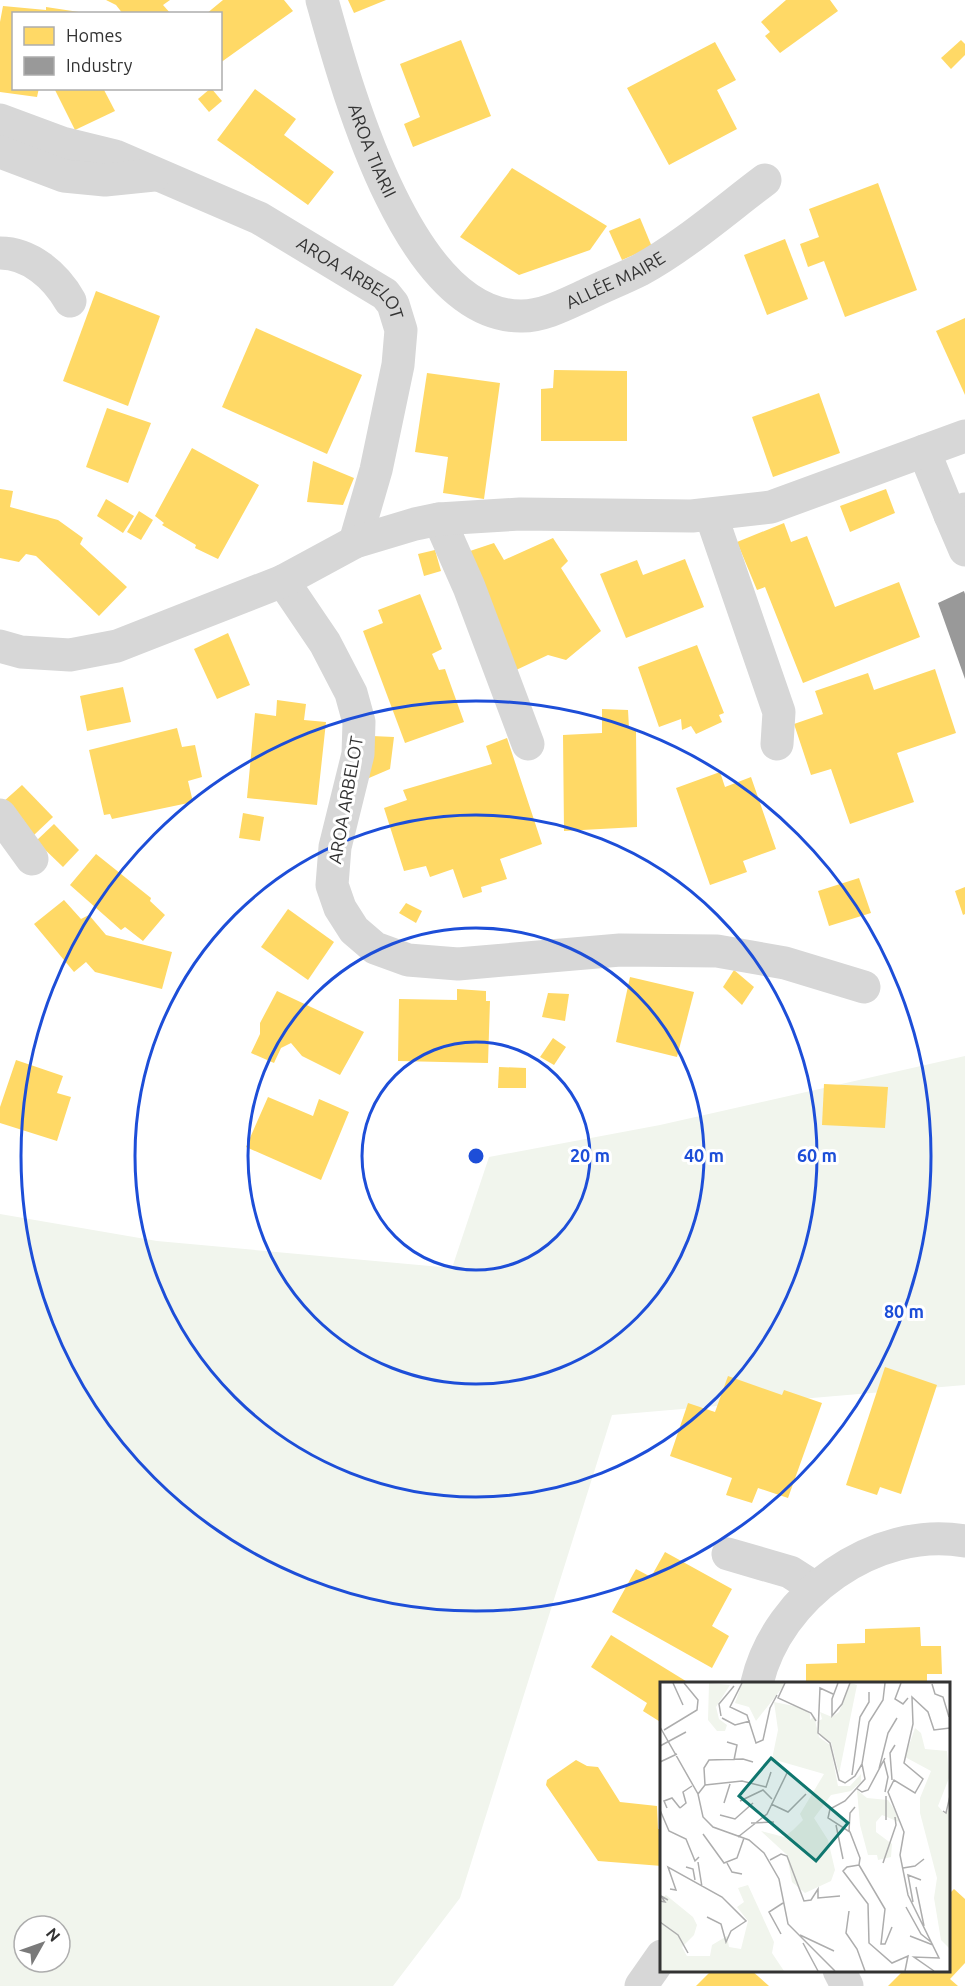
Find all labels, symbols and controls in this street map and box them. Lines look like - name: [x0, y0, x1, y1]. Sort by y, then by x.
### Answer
- legend: [12, 12, 222, 90]
- text: Homes: [66, 25, 123, 45]
- text: Industry: [66, 55, 133, 75]
- street label: AROA TIARII: [345, 101, 401, 201]
- street label: AROA ARBELOT: [294, 232, 408, 321]
- street label: ALLÉE MAIRE: [562, 247, 668, 312]
- street label: AROA ARBELOT: [324, 734, 366, 865]
- text: 20 m: [570, 1145, 610, 1165]
- text: 40 m: [684, 1145, 724, 1165]
- text: 60 m: [797, 1145, 837, 1165]
- centre of rings: [466, 1146, 486, 1166]
- text: 80 m: [884, 1301, 924, 1321]
- inset map: [660, 1682, 950, 1971]
- north arrow: [12, 1914, 72, 1974]
- text: N: [43, 1924, 64, 1945]

